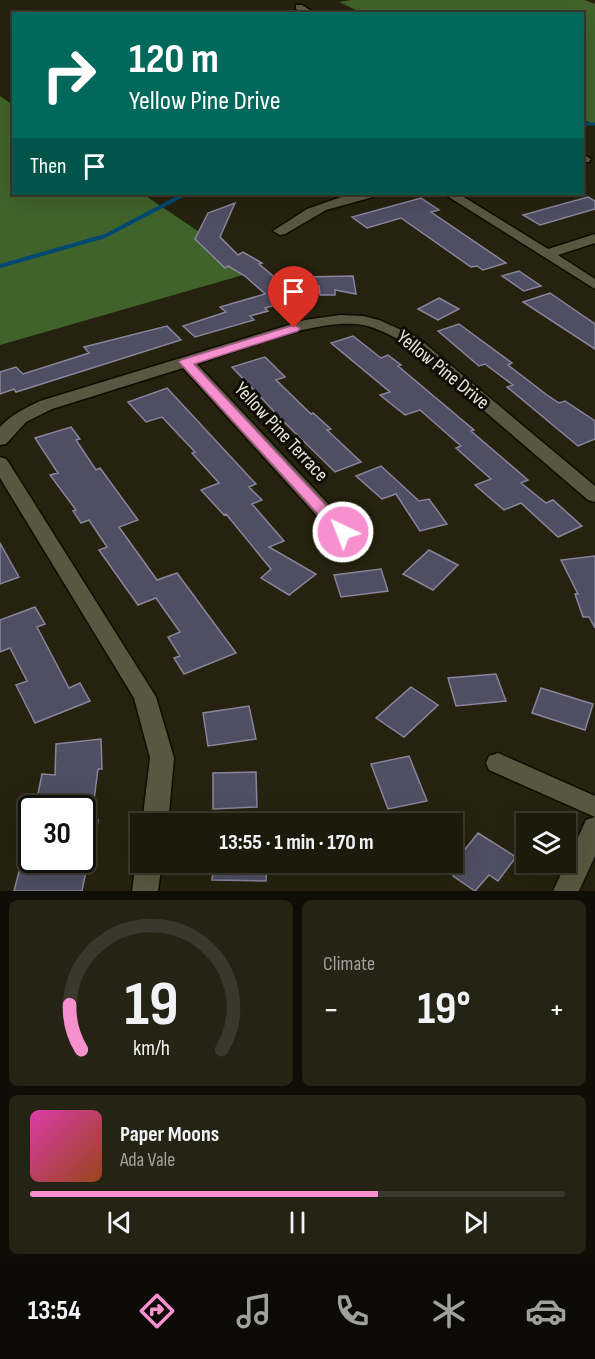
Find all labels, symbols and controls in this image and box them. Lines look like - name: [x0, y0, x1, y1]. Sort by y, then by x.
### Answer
- text: 120 m: [129, 34, 219, 85]
- icon: right: [30, 36, 108, 114]
- text: Yellow Pine Drive: [129, 85, 281, 117]
- icon: arrive: [78, 150, 111, 183]
- text: Then: [30, 153, 66, 180]
- pin: [268, 266, 319, 328]
- icon: arrive: [277, 275, 310, 308]
- street label: Yellow Pine Drive: [392, 325, 494, 415]
- street label: Yellow Pine Terrace: [229, 377, 333, 487]
- position arrow: [311, 500, 375, 564]
- speed limit sign: 30: [18, 795, 96, 873]
- map controls: [516, 813, 576, 873]
- button: layers: [516, 813, 576, 873]
- text: 13:55 · 1 min · 170 m: [219, 829, 374, 856]
- text: Climate: [323, 952, 375, 976]
- text: 19: [124, 968, 178, 1043]
- text: 19°: [417, 982, 471, 1037]
- text: −: [323, 990, 339, 1030]
- text: +: [549, 990, 565, 1030]
- text: km/h: [132, 1036, 170, 1061]
- text: Paper Moons: [120, 1121, 219, 1148]
- text: Ada Vale: [120, 1148, 175, 1172]
- icon: previous: [103, 1206, 136, 1239]
- icon: pause: [281, 1206, 314, 1239]
- icon: next: [459, 1206, 492, 1239]
- icon: directions: [136, 1290, 178, 1332]
- icon: music: [233, 1290, 275, 1332]
- icon: phone: [331, 1290, 373, 1332]
- icon: climate: [428, 1290, 470, 1332]
- icon: car: [525, 1290, 567, 1332]
- text: 13:54: [28, 1295, 81, 1327]

